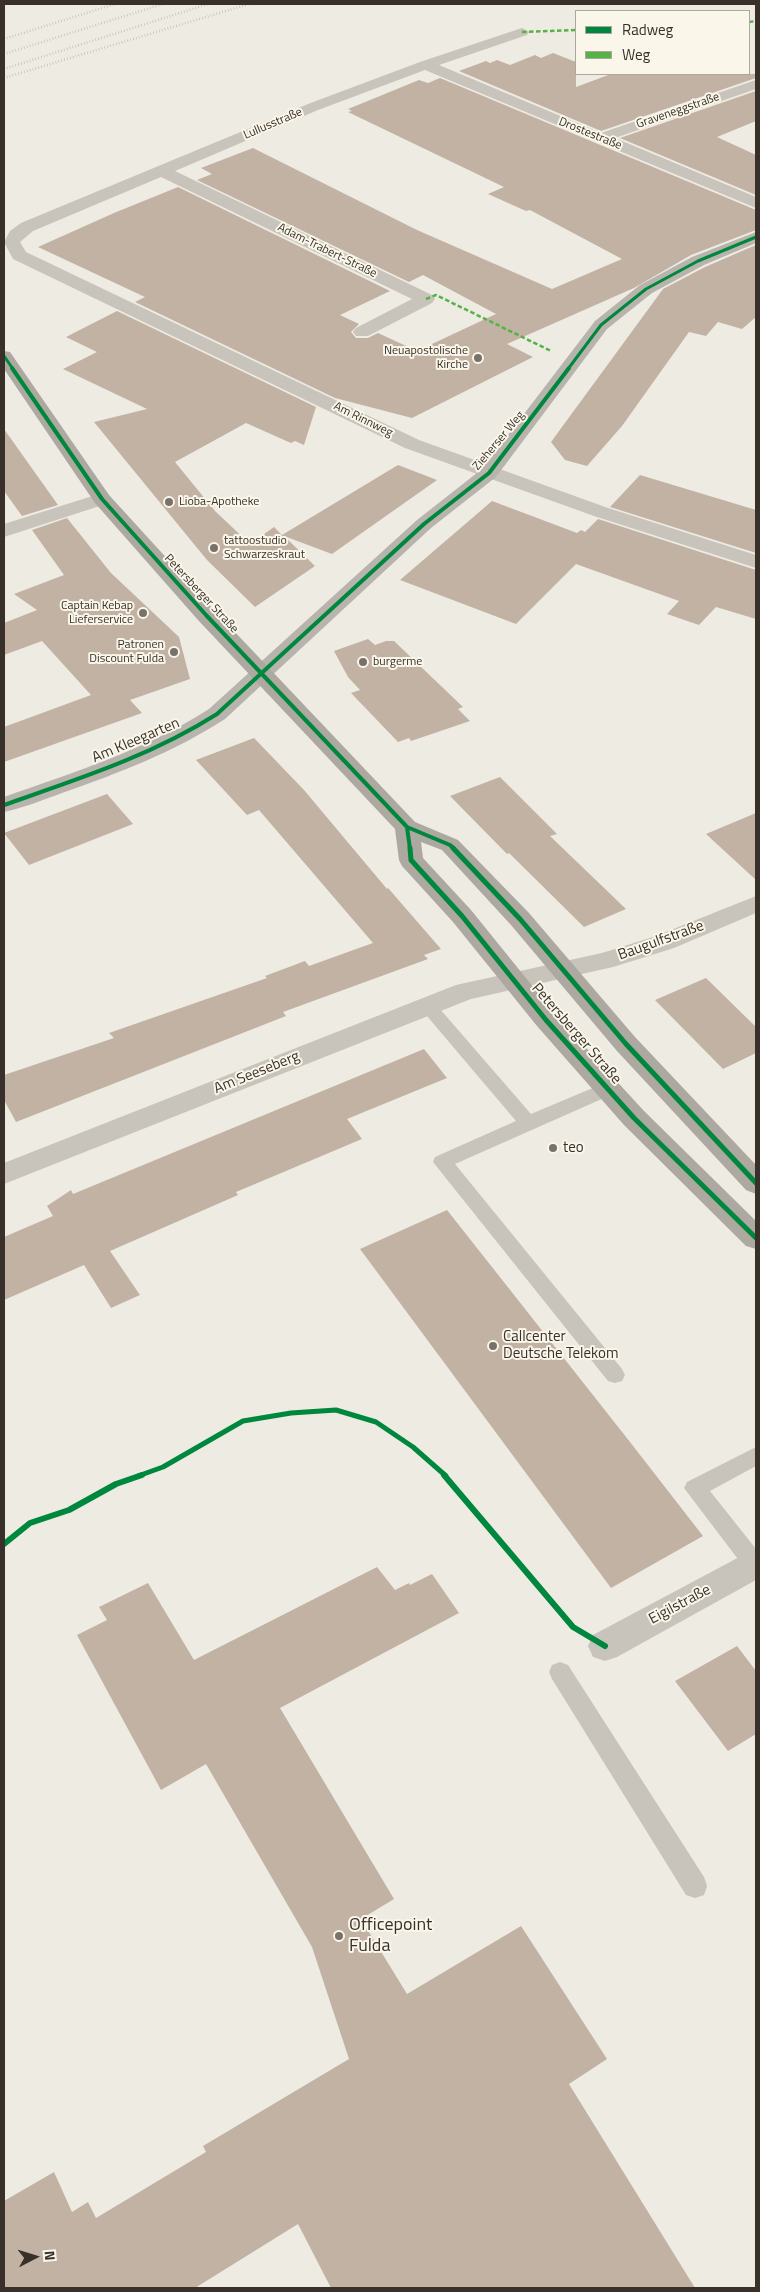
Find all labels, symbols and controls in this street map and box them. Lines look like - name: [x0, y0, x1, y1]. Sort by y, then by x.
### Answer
- legend: [575, 10, 750, 75]
- text: Radweg: [622, 18, 673, 41]
- text: Weg: [622, 43, 650, 66]
- street label: Graveneggstraße: [635, 90, 721, 132]
- street label: Lullusstraße: [241, 105, 305, 143]
- street label: Drostestraße: [556, 115, 624, 153]
- street label: Adam-Trabert-Straße: [275, 221, 379, 281]
- place label: Neuapostolische Kirche: [384, 344, 468, 372]
- marker: Neuapostolische Kirche: [472, 352, 484, 364]
- street label: Am Rinnweg: [331, 400, 395, 440]
- street label: Zieherser Weg: [470, 408, 528, 474]
- place label: Lioba-Apotheke: [179, 495, 259, 509]
- marker: Lioba-Apotheke: [163, 496, 175, 508]
- place label: tattoostudio Schwarzeskraut: [224, 534, 305, 562]
- marker: tattoostudio Schwarzeskraut: [208, 542, 220, 554]
- street label: Petersberger Straße: [161, 552, 241, 636]
- place label: Captain Kebap Lieferservice: [61, 599, 133, 627]
- marker: Captain Kebap Lieferservice: [137, 607, 149, 619]
- place label: Patronen Discount Fulda: [89, 638, 164, 666]
- marker: Patronen Discount Fulda: [168, 646, 180, 658]
- place label: burgerme: [373, 655, 422, 669]
- marker: burgerme: [357, 656, 369, 668]
- street label: Am Kleegarten: [90, 714, 182, 768]
- street label: Baugulfstraße: [616, 917, 706, 965]
- street label: Petersberger Straße: [527, 980, 625, 1088]
- street label: Am Seeseberg: [212, 1048, 302, 1098]
- place label: teo: [563, 1139, 584, 1157]
- marker: teo: [547, 1142, 559, 1154]
- place label: Callcenter Deutsche Telekom: [503, 1328, 619, 1363]
- marker: Callcenter Deutsche Telekom: [487, 1340, 499, 1352]
- street label: Eigilstraße: [646, 1581, 714, 1629]
- place label: Officepoint Fulda: [349, 1915, 432, 1958]
- marker: Officepoint Fulda: [333, 1930, 345, 1942]
- north arrow: [10, 2232, 60, 2282]
- text: N: [40, 2250, 61, 2261]

